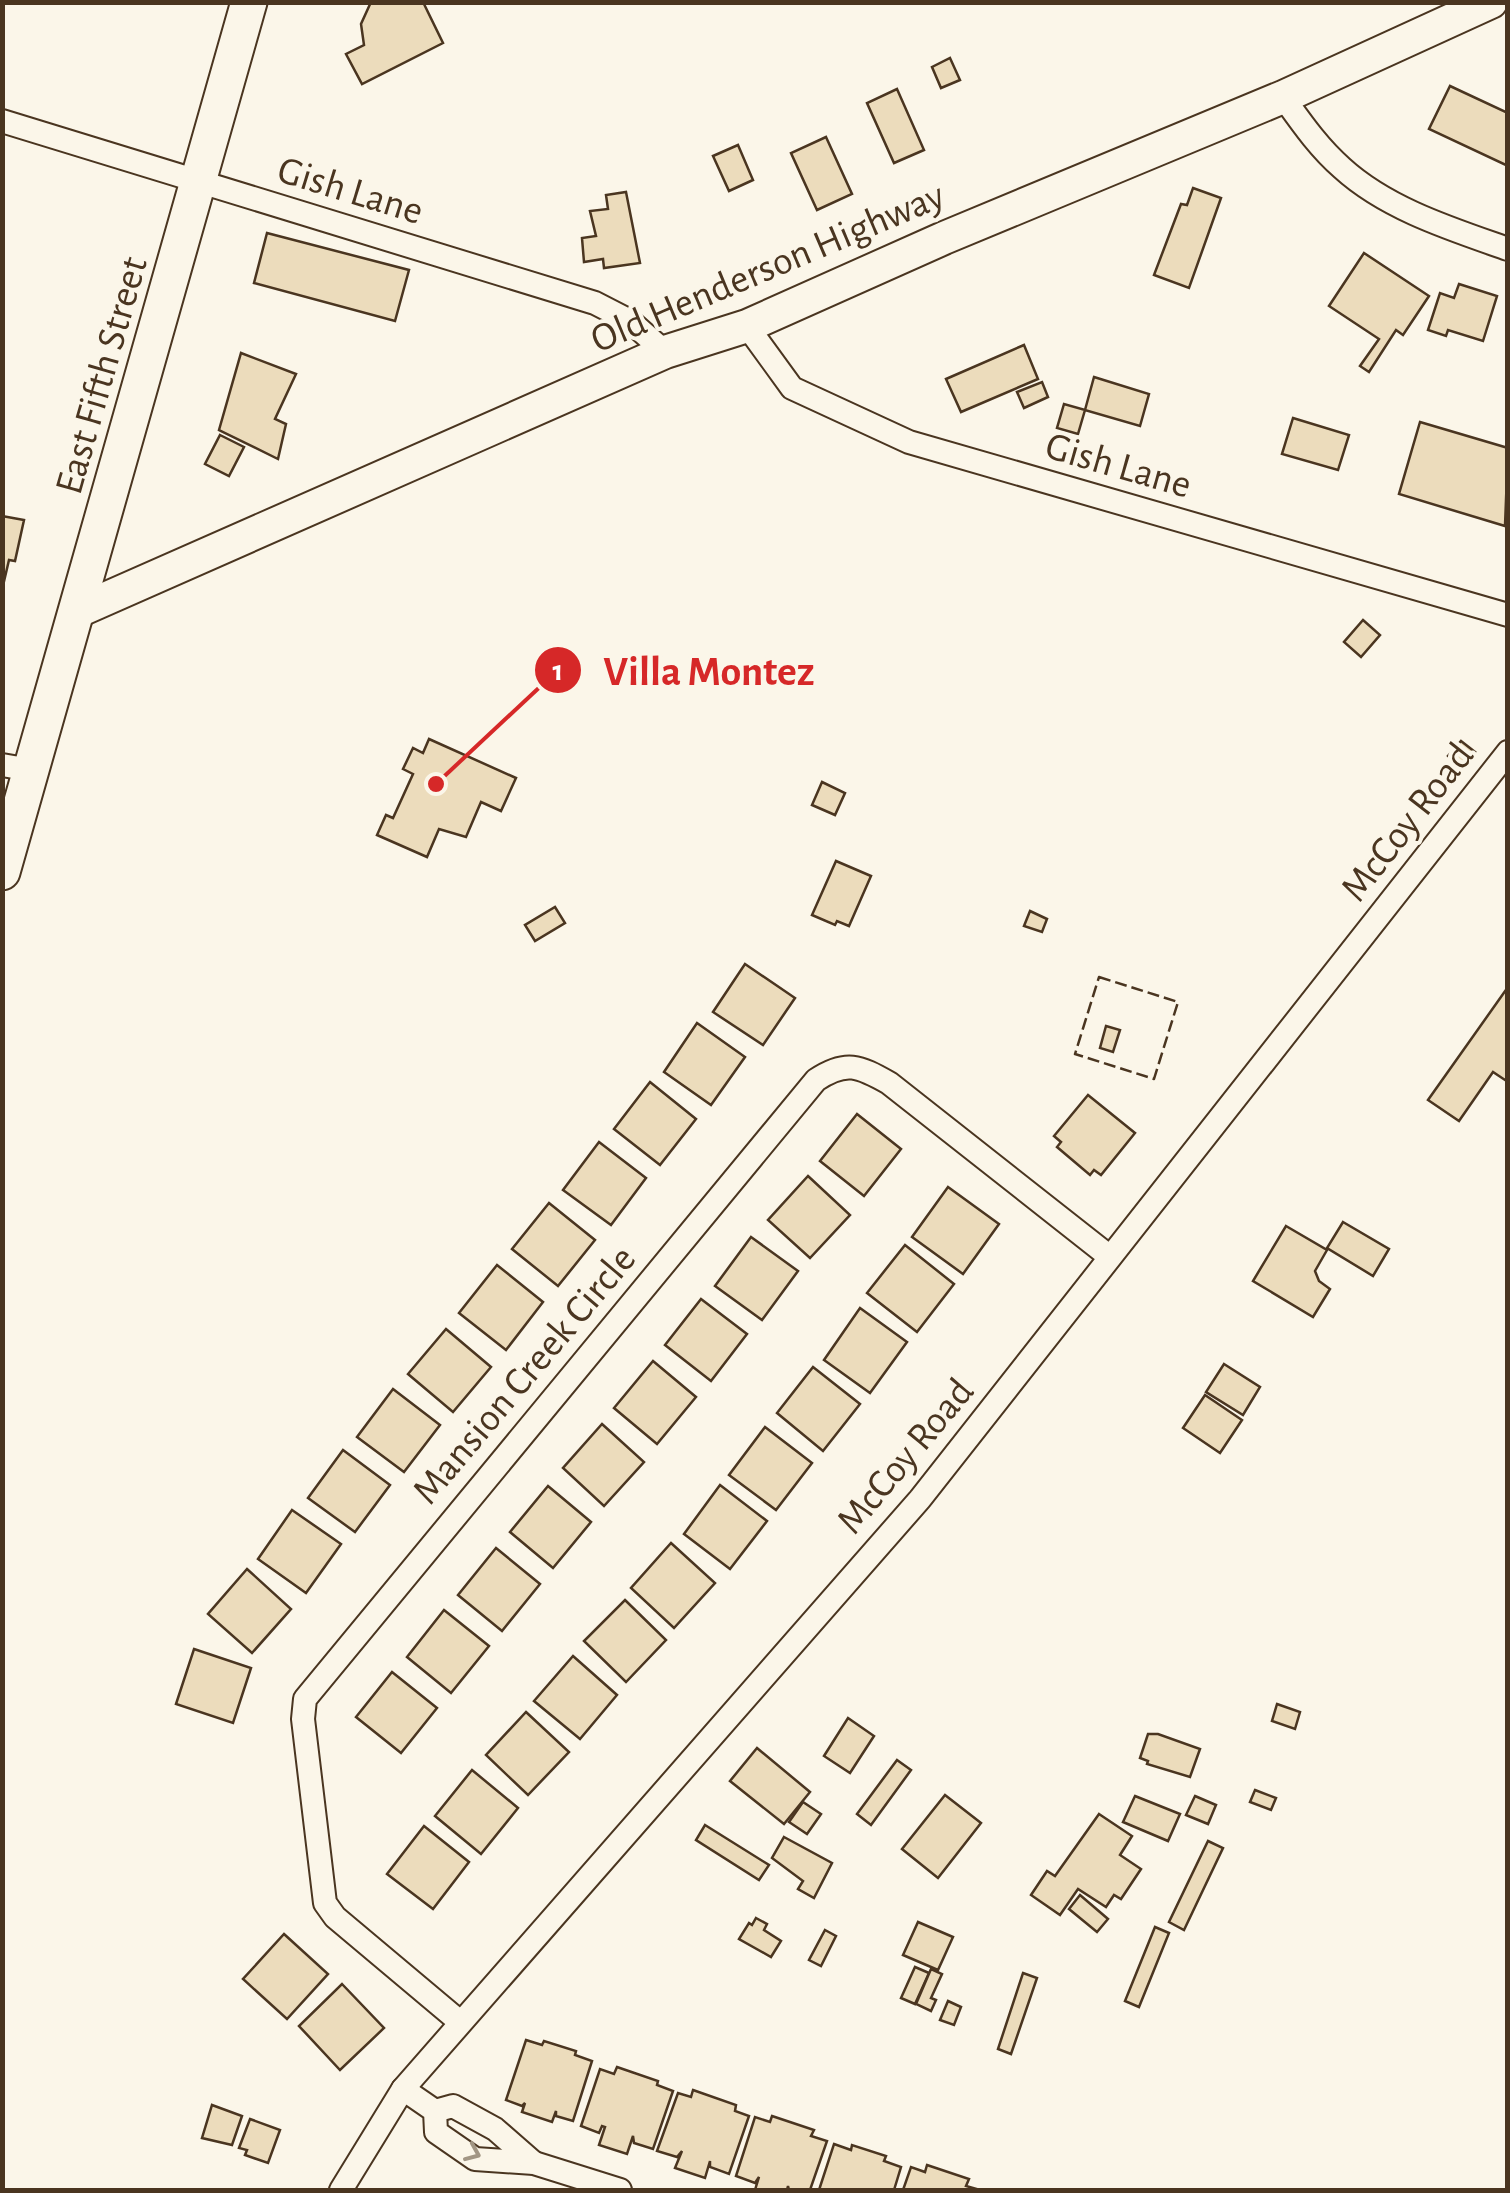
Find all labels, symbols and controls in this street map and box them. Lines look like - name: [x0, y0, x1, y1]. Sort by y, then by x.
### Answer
- street label: Gish Lane: [273, 150, 428, 232]
- street label: Old Henderson Highway: [585, 175, 950, 360]
- street label: East Fifth Street: [49, 252, 155, 499]
- street label: Gish Lane: [1041, 426, 1196, 506]
- callout: Villa Montez: [533, 634, 834, 706]
- text: Villa Montez: [603, 651, 815, 693]
- text: 1: [553, 656, 563, 686]
- street label: McCoy Road: [1334, 736, 1481, 909]
- street label: Mansion Creek Circle: [406, 1239, 644, 1512]
- street label: McCoy Road: [830, 1371, 981, 1541]
- one-way arrow: [462, 2141, 480, 2161]

